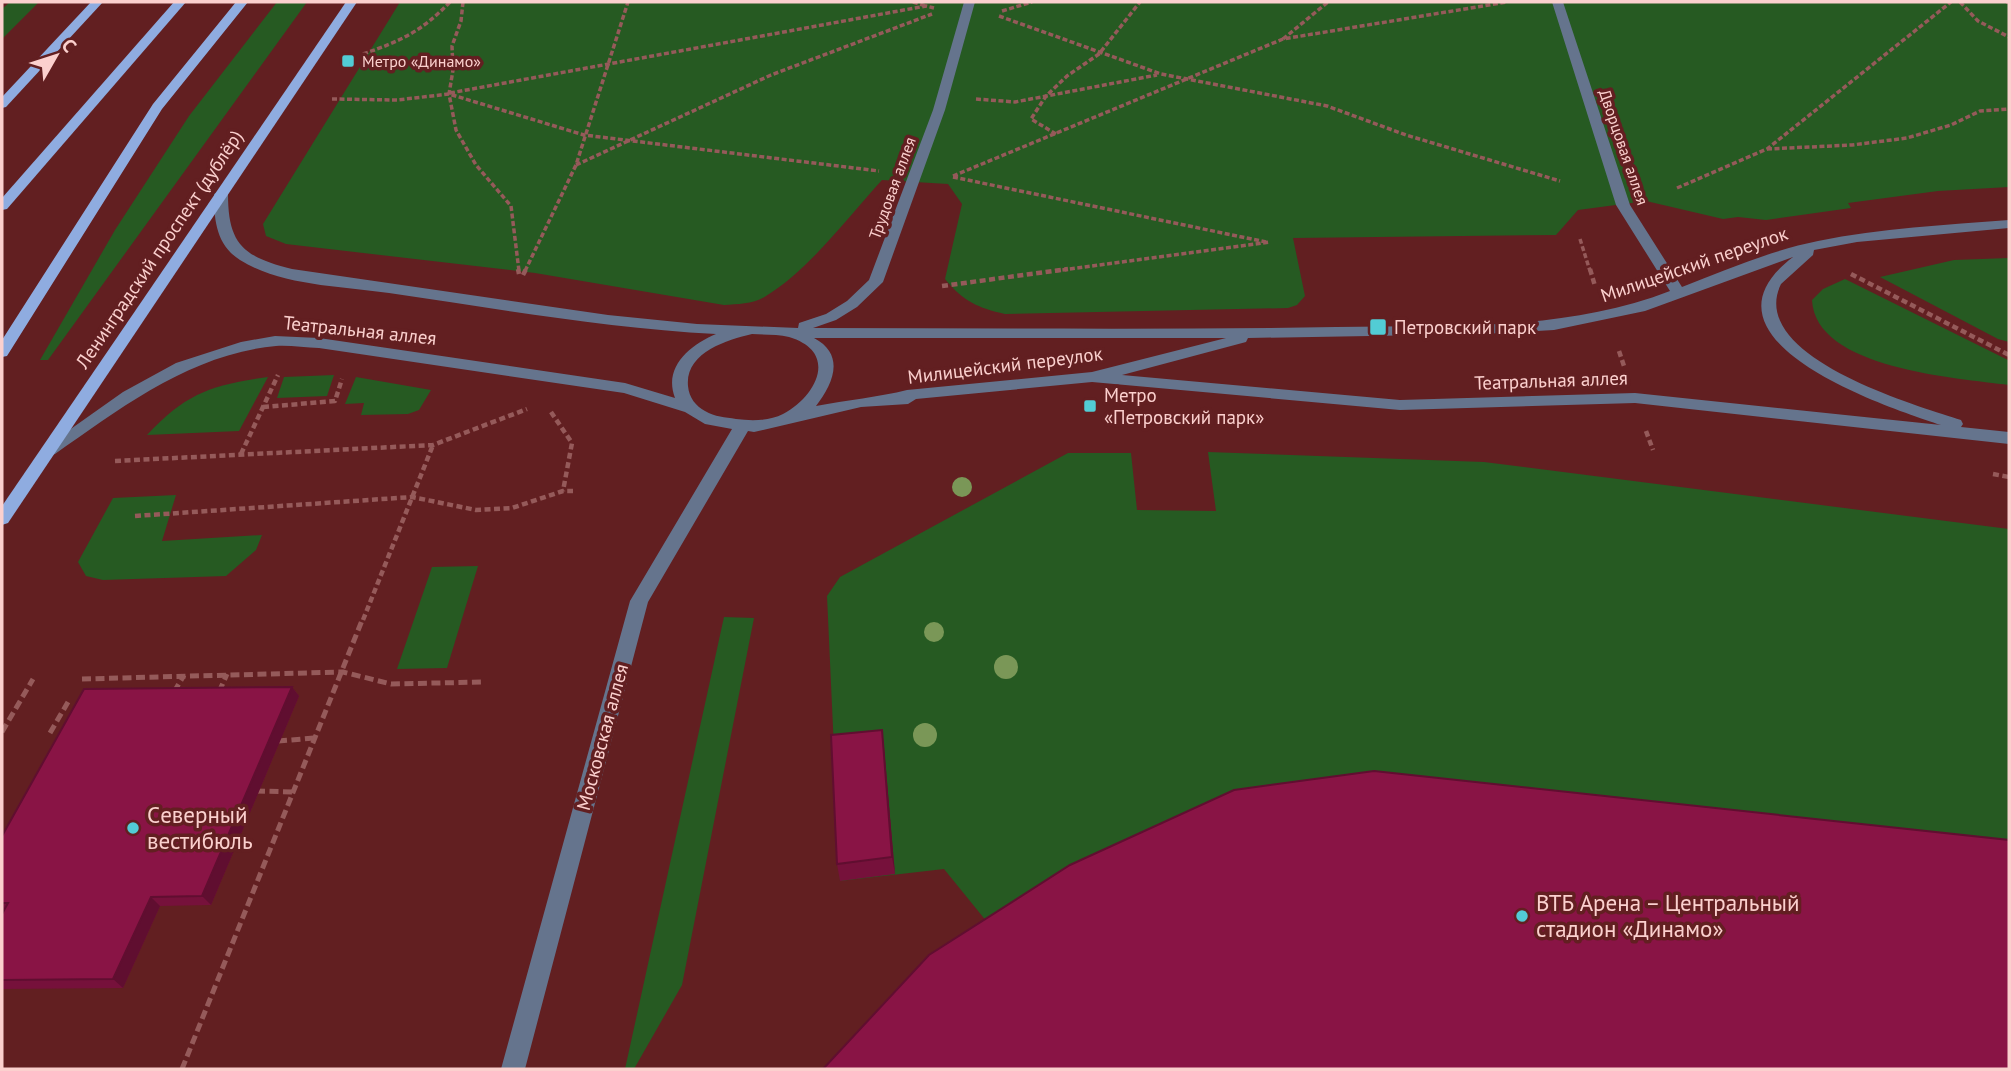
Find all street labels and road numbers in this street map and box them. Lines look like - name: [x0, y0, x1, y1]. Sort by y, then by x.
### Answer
- street label: Дворцовая аллея: [1595, 87, 1653, 207]
- street label: Ленинградский проспект (дублёр): [70, 125, 248, 374]
- street label: Трудовая аллея: [864, 134, 920, 242]
- street label: Милицейский переулок: [1597, 221, 1791, 307]
- street label: Театральная аллея: [282, 310, 438, 350]
- street label: Милицейский переулок: [906, 341, 1104, 389]
- street label: Театральная аллея: [1474, 365, 1628, 395]
- street label: Московская аллея: [571, 661, 633, 813]

